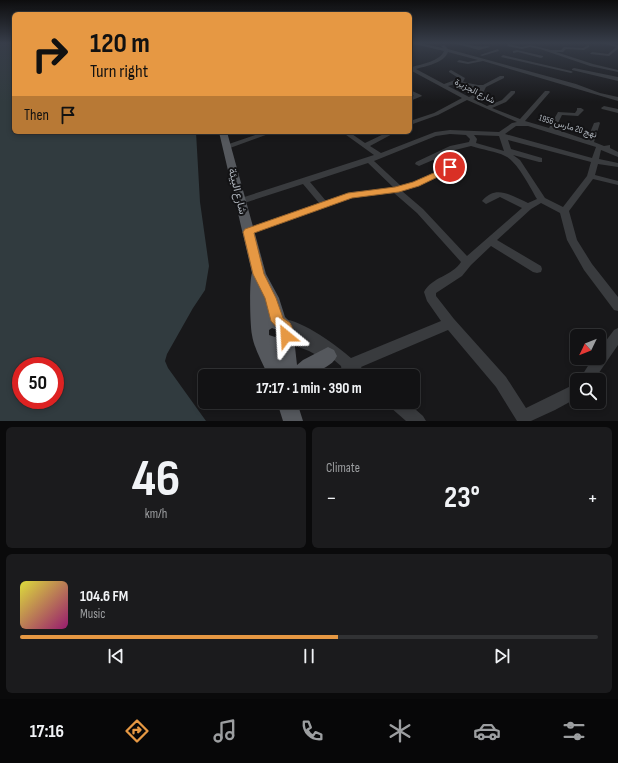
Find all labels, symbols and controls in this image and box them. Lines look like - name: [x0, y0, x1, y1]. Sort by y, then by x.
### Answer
- text: 120 m: [90, 27, 150, 60]
- icon: right: [24, 28, 76, 80]
- text: Turn right: [90, 61, 148, 82]
- street label: شارع الجزيرة: [453, 77, 497, 106]
- icon: arrive: [57, 104, 79, 126]
- text: Then: [24, 106, 49, 125]
- street label: نهج 20 مارس 1956: [537, 112, 599, 141]
- pin: [433, 150, 467, 184]
- icon: arrive: [439, 156, 461, 178]
- street label: شارع البيئة: [225, 167, 250, 216]
- position arrow: [265, 315, 307, 357]
- north arrow: [570, 329, 606, 365]
- map controls: [570, 329, 606, 409]
- speed limit sign: 50: [12, 357, 64, 409]
- button: search: [570, 373, 606, 409]
- text: 17:17 · 1 min · 390 m: [256, 379, 362, 398]
- text: 46: [132, 448, 180, 511]
- text: Climate: [326, 460, 360, 476]
- text: 23°: [444, 480, 480, 516]
- text: −: [326, 485, 337, 512]
- text: +: [587, 485, 598, 512]
- text: km/h: [145, 506, 167, 522]
- text: 104.6 FM: [80, 587, 128, 606]
- text: Music: [80, 606, 105, 622]
- icon: previous: [105, 645, 127, 667]
- icon: pause: [298, 645, 320, 667]
- icon: next: [491, 645, 513, 667]
- icon: directions: [123, 717, 151, 745]
- icon: music: [211, 717, 239, 745]
- icon: phone: [298, 717, 326, 745]
- icon: climate: [386, 717, 414, 745]
- icon: car: [473, 717, 501, 745]
- icon: filters: [560, 717, 588, 745]
- text: 17:16: [30, 721, 64, 742]

